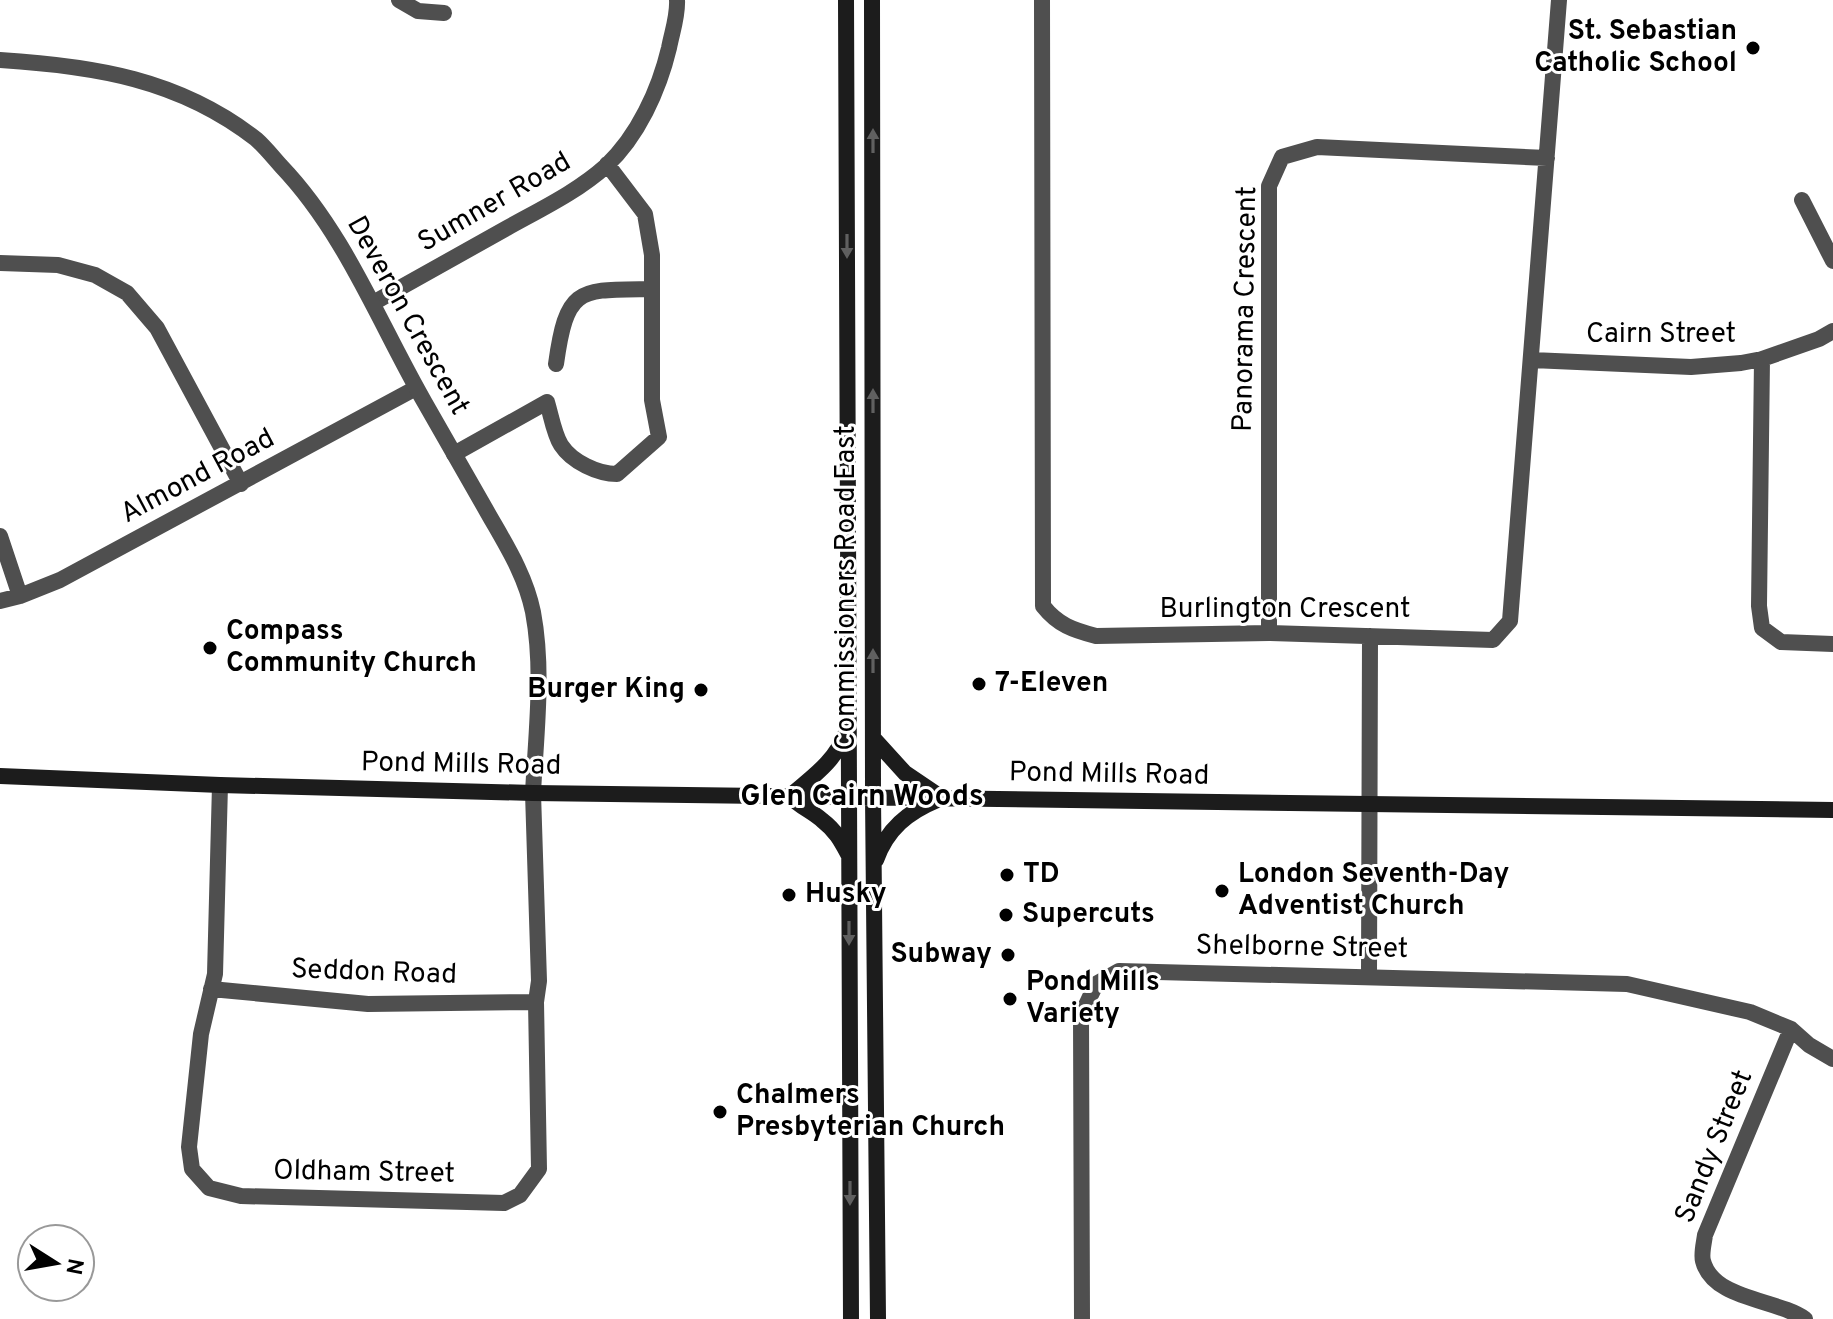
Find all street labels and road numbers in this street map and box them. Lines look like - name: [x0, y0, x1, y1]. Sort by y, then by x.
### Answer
- street label: Sumner Road: [412, 145, 578, 261]
- street label: Panorama Crescent: [1226, 186, 1266, 432]
- street label: Deveron Crescent: [337, 210, 477, 422]
- street label: Cairn Street: [1586, 317, 1736, 353]
- street label: Almond Road: [115, 421, 281, 533]
- street label: Commissioners Road East: [829, 425, 865, 751]
- street label: Burlington Crescent: [1159, 592, 1411, 628]
- street label: Pond Mills Road: [360, 745, 562, 785]
- street label: Pond Mills Road: [1008, 755, 1210, 795]
- street label: Shelborne Street: [1195, 928, 1409, 968]
- street label: Seddon Road: [290, 952, 458, 994]
- street label: Sandy Street: [1668, 1065, 1762, 1229]
- street label: Oldham Street: [273, 1153, 455, 1193]

